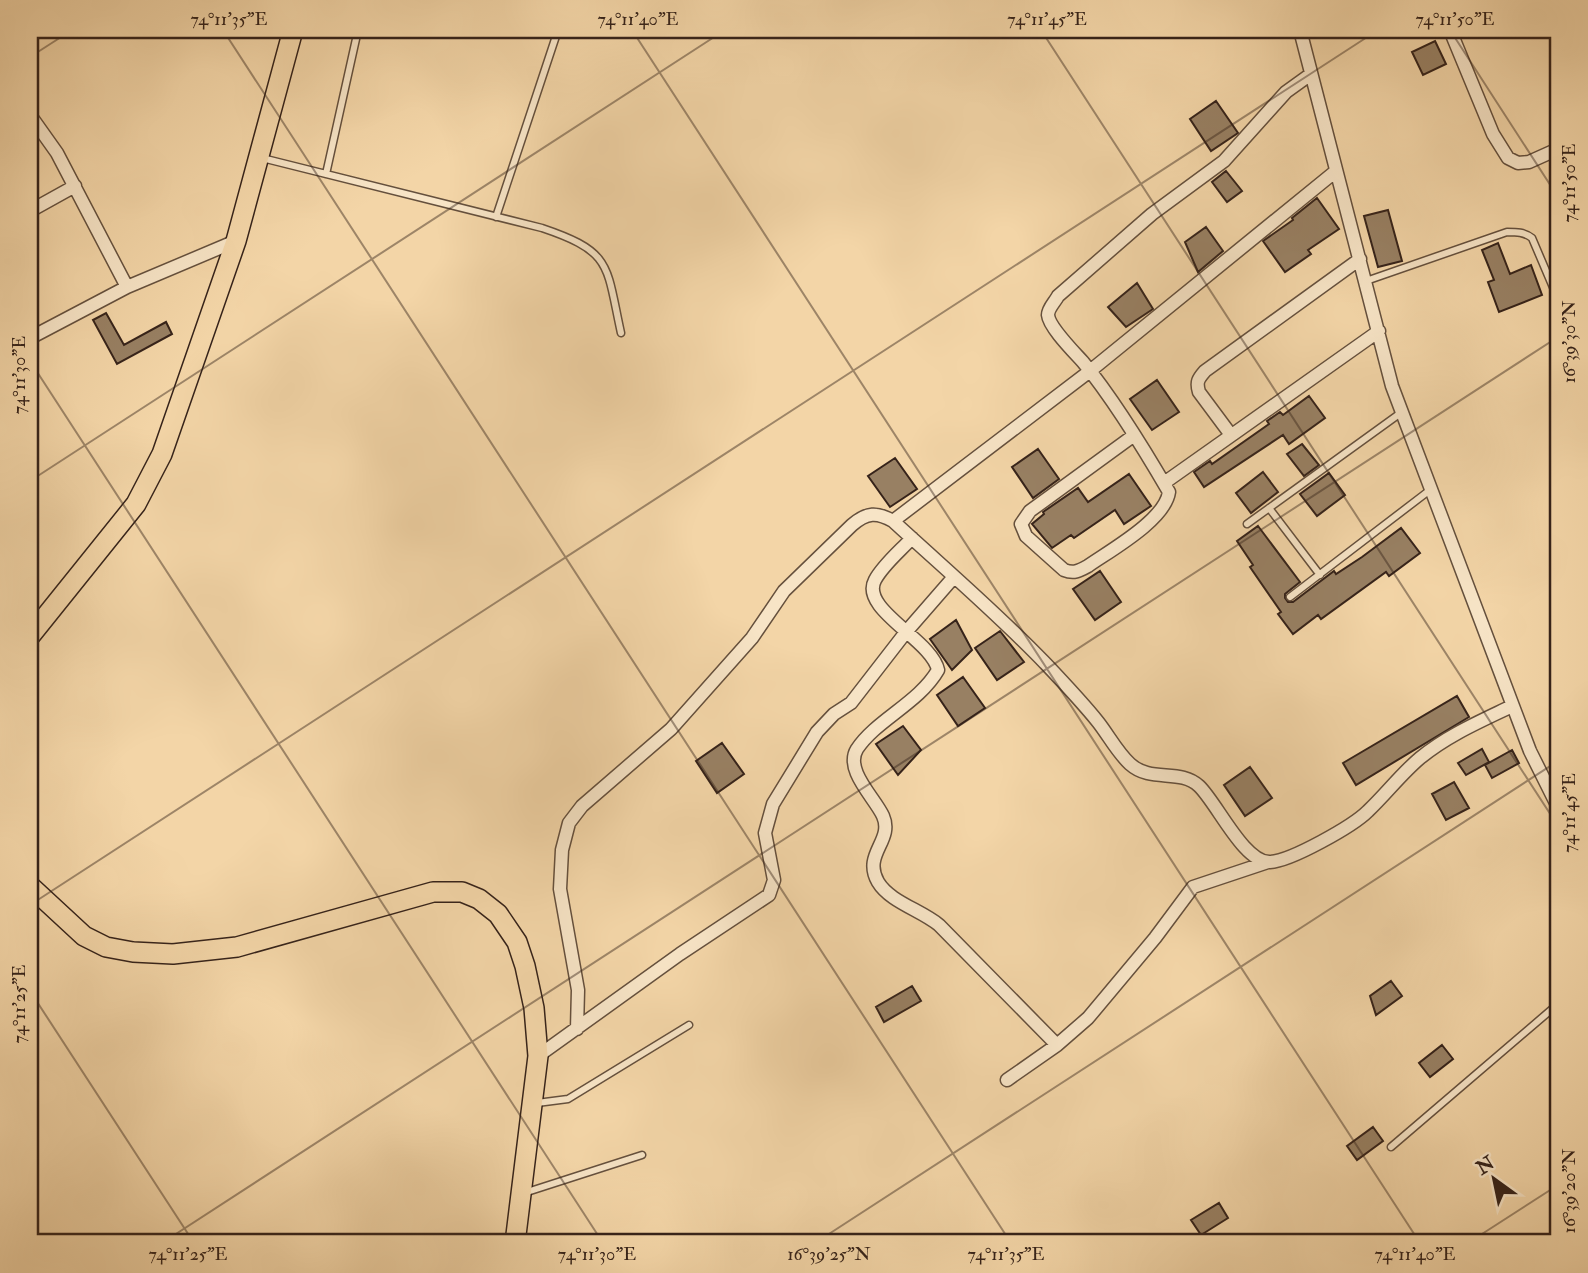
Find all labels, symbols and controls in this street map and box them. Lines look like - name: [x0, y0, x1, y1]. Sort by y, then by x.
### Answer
- text: 74°11'35"E: [191, 8, 267, 31]
- text: 74°11'40"E: [597, 8, 679, 31]
- text: 74°11'45"E: [1007, 8, 1087, 31]
- text: 74°11'50"E: [1415, 8, 1495, 31]
- text: 74°11'50"E: [1558, 143, 1581, 223]
- text: 16°39'30"N: [1558, 301, 1581, 383]
- text: 74°11'30"E: [8, 336, 31, 414]
- text: 74°11'45"E: [1558, 773, 1581, 853]
- text: 74°11'25"E: [8, 964, 31, 1044]
- north arrow: [1458, 1144, 1528, 1214]
- text: 16°39'20"N: [1558, 1149, 1581, 1233]
- text: N: [1471, 1150, 1500, 1181]
- text: 74°11'25"E: [148, 1243, 228, 1266]
- text: 74°11'30"E: [558, 1243, 636, 1266]
- text: 16°39'25"N: [787, 1243, 871, 1266]
- text: 74°11'35"E: [968, 1243, 1044, 1266]
- text: 74°11'40"E: [1374, 1243, 1456, 1266]

